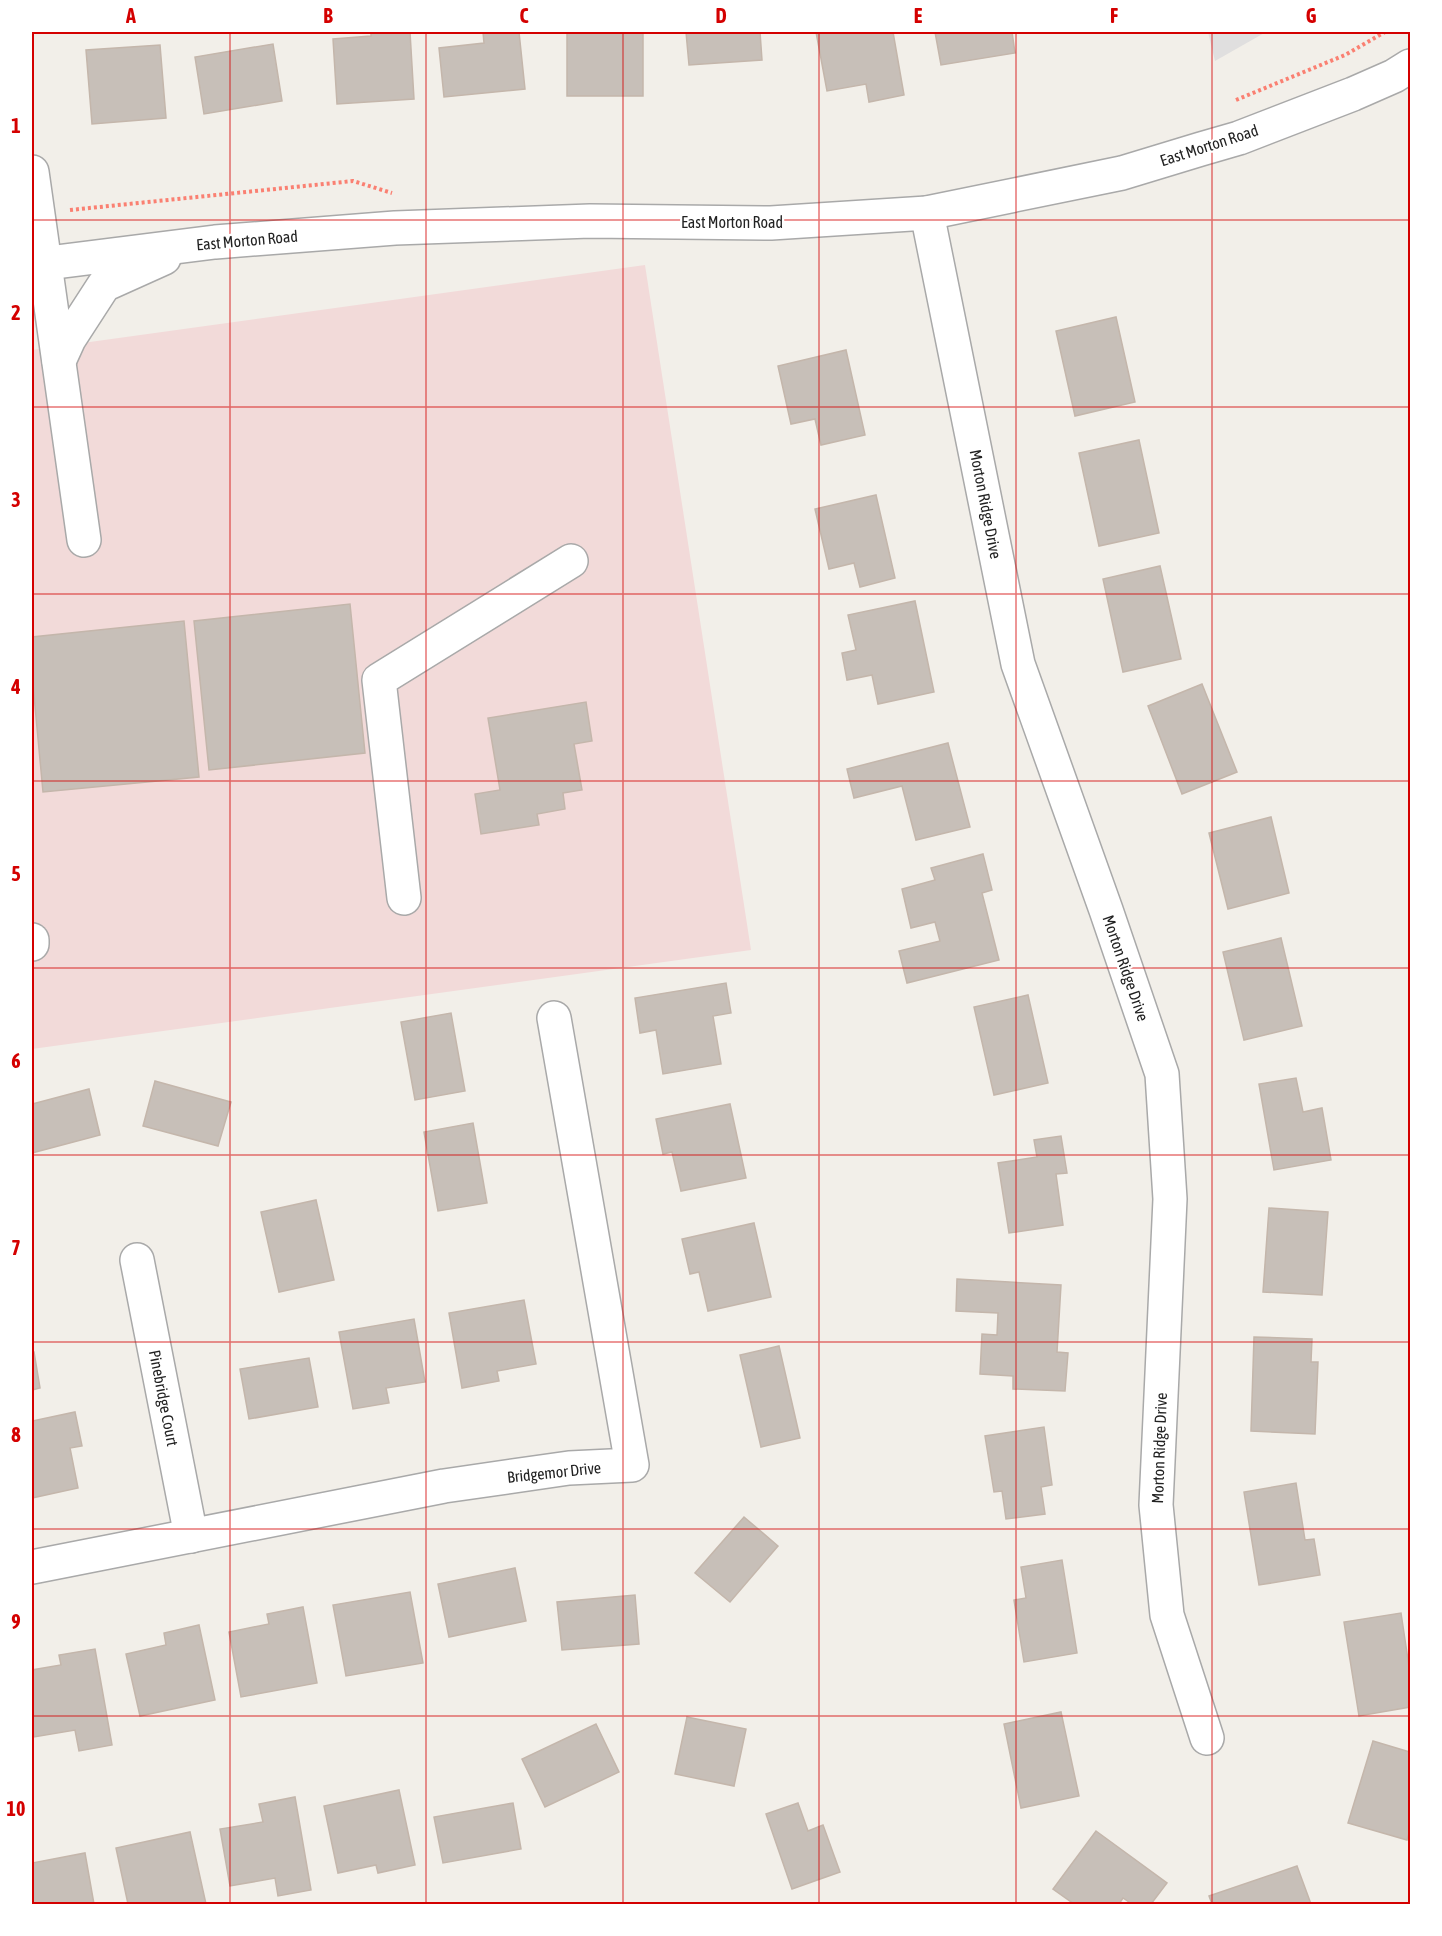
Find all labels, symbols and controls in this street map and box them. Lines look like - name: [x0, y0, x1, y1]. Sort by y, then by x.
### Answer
- text: A: [125, 4, 136, 27]
- text: B: [323, 4, 333, 27]
- text: C: [520, 4, 529, 27]
- text: D: [715, 4, 727, 27]
- text: E: [914, 4, 923, 27]
- text: F: [1110, 4, 1118, 27]
- text: G: [1306, 4, 1317, 27]
- text: 1: [11, 114, 21, 137]
- street label: East Morton Road: [1158, 121, 1260, 169]
- street label: East Morton Road: [681, 213, 783, 231]
- street label: East Morton Road: [195, 227, 299, 253]
- text: 2: [11, 301, 21, 324]
- street label: Morton Ridge Drive: [966, 448, 1005, 560]
- text: 3: [11, 488, 21, 511]
- text: 4: [10, 675, 21, 698]
- text: 5: [11, 862, 21, 885]
- street label: Morton Ridge Drive: [1098, 913, 1153, 1024]
- text: 6: [11, 1049, 21, 1072]
- text: 7: [11, 1236, 21, 1259]
- street label: Pinebridge Court: [145, 1348, 182, 1448]
- street label: Morton Ridge Drive: [1148, 1392, 1171, 1504]
- text: 8: [11, 1423, 21, 1446]
- street label: Bridgemor Drive: [506, 1458, 602, 1487]
- text: 9: [11, 1610, 21, 1633]
- text: 10: [7, 1797, 25, 1820]

